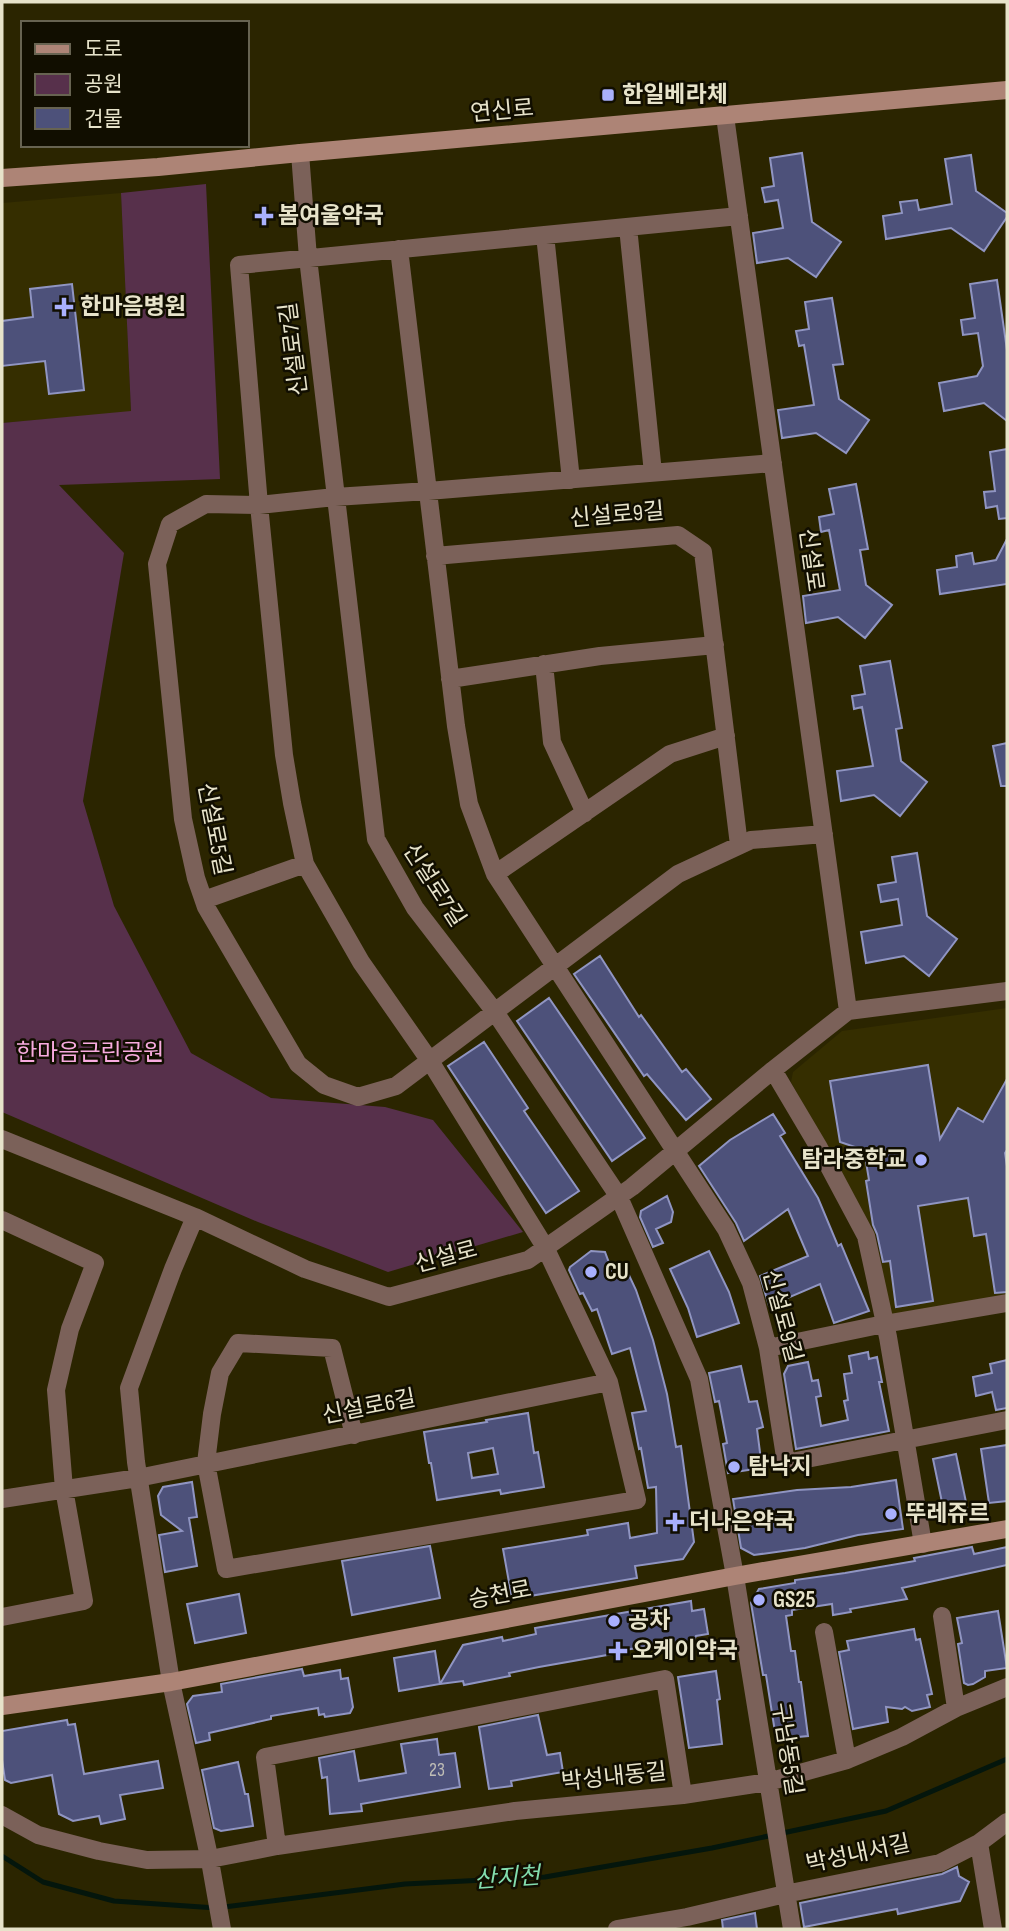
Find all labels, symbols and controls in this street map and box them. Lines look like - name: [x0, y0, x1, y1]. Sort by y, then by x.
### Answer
- legend: [21, 21, 248, 147]
- text: 도로: [84, 37, 123, 62]
- text: 공원: [84, 72, 123, 97]
- place label: 한일베라체: [622, 81, 728, 109]
- marker: 한일베라체: [600, 87, 616, 103]
- street label: 연신로: [469, 94, 535, 128]
- text: 건물: [84, 107, 123, 132]
- place label: 봄여울약국: [278, 202, 384, 230]
- marker: 봄여울약국: [256, 208, 272, 224]
- place label: 한마음병원: [80, 293, 186, 321]
- marker: 한마음병원: [54, 297, 74, 317]
- street label: 신설로7길: [274, 301, 314, 397]
- street label: 신설로9길: [569, 497, 665, 533]
- street label: 신설로: [793, 527, 829, 593]
- street label: 신설로5길: [191, 780, 237, 878]
- street label: 신설로7길: [397, 838, 471, 932]
- park label: 한마음근린공원: [16, 1039, 164, 1067]
- place label: 탐라중학교: [801, 1146, 907, 1174]
- marker: 탐라중학교: [913, 1152, 929, 1168]
- street label: 신설로: [412, 1235, 480, 1279]
- place label: CU: [605, 1258, 629, 1286]
- marker: CU: [583, 1264, 599, 1280]
- street label: 신설로9길: [756, 1267, 808, 1365]
- street label: 신설로6길: [320, 1384, 418, 1430]
- place label: 탐낙지: [748, 1453, 811, 1481]
- marker: 탐낙지: [726, 1459, 742, 1475]
- place label: 뚜레쥬르: [905, 1500, 990, 1528]
- marker: 뚜레쥬르: [883, 1506, 899, 1522]
- place label: 더나은약국: [689, 1508, 795, 1536]
- marker: 더나은약국: [667, 1514, 683, 1530]
- street label: 승천로: [466, 1575, 534, 1615]
- place label: GS25: [773, 1586, 816, 1614]
- marker: GS25: [751, 1592, 767, 1608]
- place label: 공차: [628, 1607, 670, 1635]
- marker: 공차: [606, 1613, 622, 1629]
- place label: 오케이약국: [632, 1637, 738, 1665]
- marker: 오케이약국: [610, 1643, 626, 1659]
- street label: 구남동5길: [766, 1700, 808, 1798]
- street label: 박성내동길: [560, 1758, 668, 1796]
- house number: 23: [429, 1759, 445, 1782]
- street label: 박성내서길: [803, 1829, 913, 1879]
- water label: 산지천: [473, 1861, 544, 1895]

